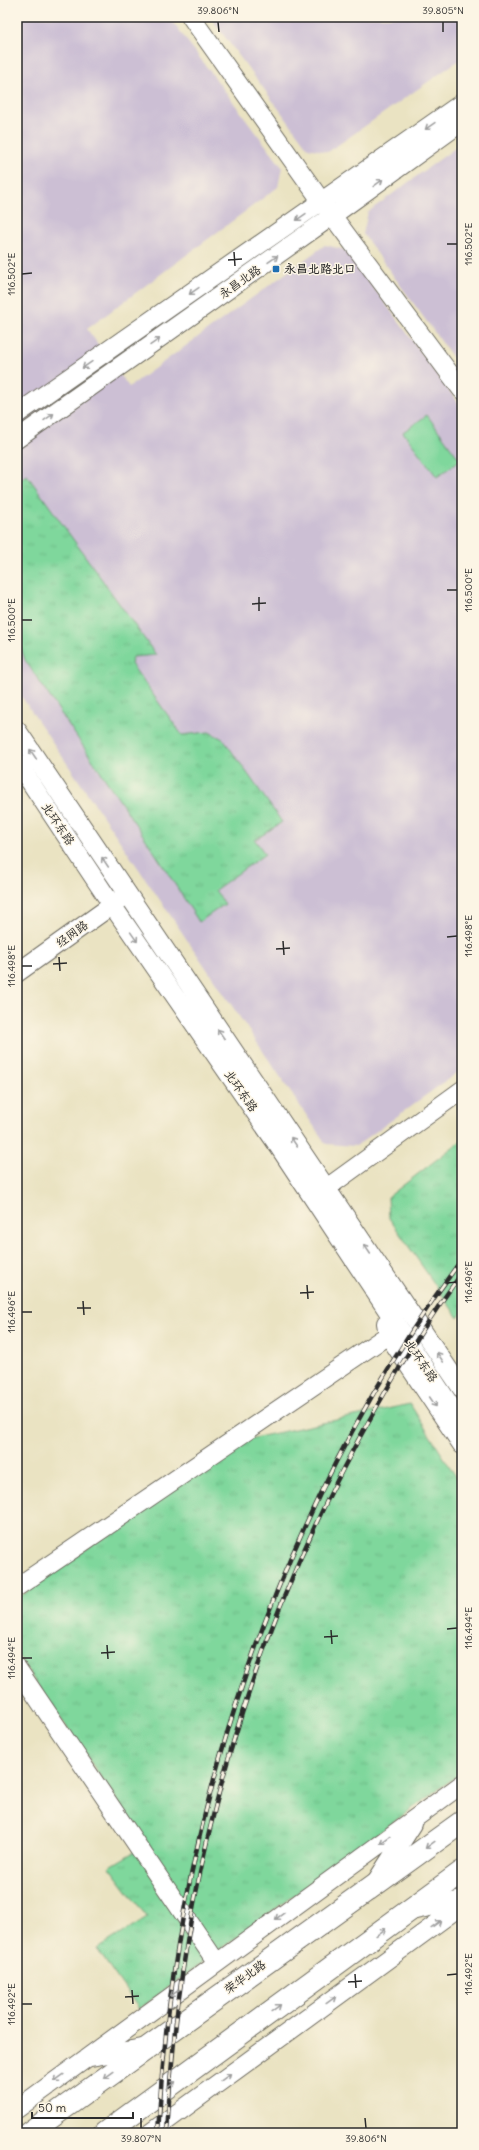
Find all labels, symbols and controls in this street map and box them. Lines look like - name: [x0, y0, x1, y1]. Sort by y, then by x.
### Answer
- text: 39.806°N: [197, 4, 239, 17]
- text: 39.805°N: [422, 4, 464, 17]
- one-way arrow: [425, 122, 436, 130]
- one-way arrow: [373, 179, 384, 187]
- one-way arrow: [296, 213, 307, 221]
- text: 116.502°E: [462, 222, 475, 265]
- text: 116.502°E: [5, 252, 18, 295]
- one-way arrow: [267, 255, 278, 263]
- place label: 永昌北路北口: [284, 261, 356, 276]
- street label: 永昌北路: [216, 262, 264, 302]
- marker: 永昌北路北口: [271, 264, 281, 274]
- one-way arrow: [189, 287, 200, 295]
- one-way arrow: [149, 338, 160, 346]
- one-way arrow: [82, 361, 93, 369]
- one-way arrow: [43, 413, 54, 421]
- text: 116.500°E: [462, 568, 475, 612]
- text: 116.500°E: [5, 598, 18, 642]
- one-way arrow: [29, 749, 37, 760]
- street label: 北环东路: [39, 800, 78, 848]
- one-way arrow: [101, 857, 109, 868]
- text: 116.498°E: [462, 915, 475, 957]
- street label: 经网路: [53, 917, 91, 950]
- one-way arrow: [130, 931, 138, 942]
- text: 116.498°E: [5, 945, 18, 987]
- one-way arrow: [217, 1029, 225, 1040]
- street label: 北环东路: [221, 1067, 261, 1115]
- one-way arrow: [290, 1137, 298, 1148]
- one-way arrow: [363, 1244, 371, 1255]
- text: 116.496°E: [462, 1261, 475, 1303]
- text: 116.496°E: [5, 1291, 18, 1333]
- street label: 北环东路: [402, 1337, 441, 1385]
- one-way arrow: [436, 1352, 444, 1363]
- one-way arrow: [429, 1396, 437, 1407]
- text: 116.494°E: [462, 1607, 475, 1649]
- text: 116.494°E: [5, 1637, 18, 1679]
- one-way arrow: [380, 1836, 391, 1844]
- one-way arrow: [425, 1840, 436, 1849]
- one-way arrow: [275, 1912, 286, 1921]
- one-way arrow: [431, 1920, 442, 1928]
- one-way arrow: [375, 1928, 386, 1936]
- text: 116.492°E: [462, 1953, 475, 1995]
- street label: 荣华北路: [221, 1956, 269, 1997]
- text: 116.492°E: [5, 1983, 18, 2025]
- one-way arrow: [170, 1989, 181, 1997]
- one-way arrow: [326, 1996, 337, 2004]
- one-way arrow: [270, 2004, 281, 2013]
- one-way arrow: [103, 2071, 114, 2080]
- one-way arrow: [221, 2073, 232, 2081]
- one-way arrow: [54, 2074, 65, 2082]
- one-way arrow: [165, 2081, 176, 2089]
- scale bar: [32, 2094, 133, 2120]
- text: 50 m: [38, 2100, 67, 2115]
- text: 39.807°N: [121, 2132, 161, 2145]
- text: 39.806°N: [345, 2132, 387, 2145]

